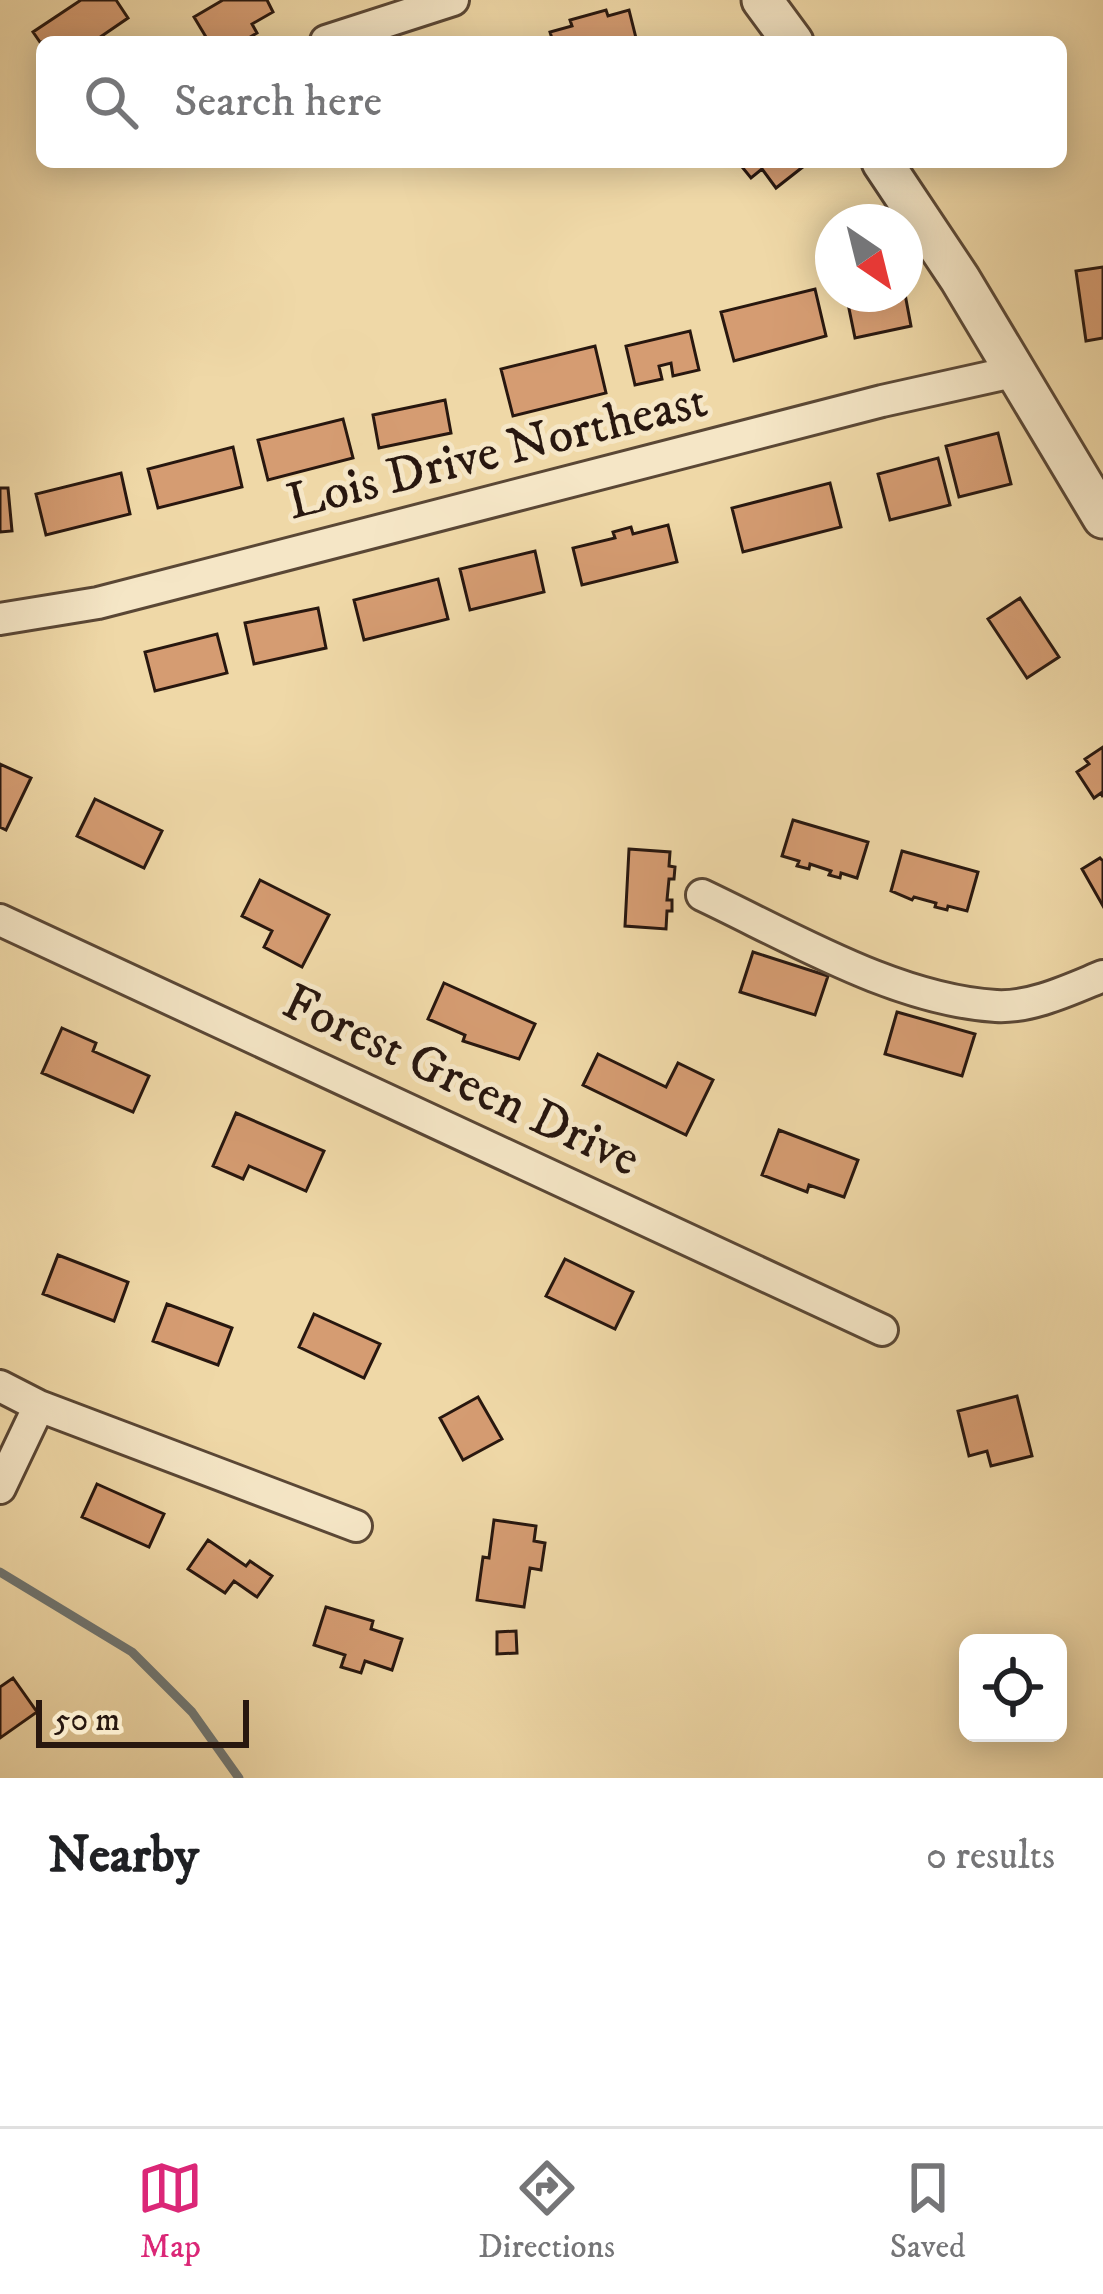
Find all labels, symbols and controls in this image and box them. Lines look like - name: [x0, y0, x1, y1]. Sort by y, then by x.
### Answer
- search box: [36, 36, 1067, 168]
- icon: search: [78, 69, 144, 135]
- text: Search here: [174, 74, 382, 130]
- north arrow: [815, 204, 923, 312]
- street label: Lois Drive Northeast: [280, 369, 714, 535]
- street label: Forest Green Drive: [272, 970, 650, 1192]
- map controls: [959, 1634, 1067, 1742]
- button: locate: [959, 1634, 1067, 1742]
- scale bar: [36, 1694, 249, 1747]
- text: 50 m: [54, 1700, 120, 1741]
- text: Nearby: [48, 1824, 199, 1888]
- text: 0 results: [926, 1832, 1055, 1881]
- tab: Map: [137, 2155, 203, 2268]
- tab: Directions: [478, 2155, 615, 2268]
- tab: Saved: [890, 2155, 966, 2268]

